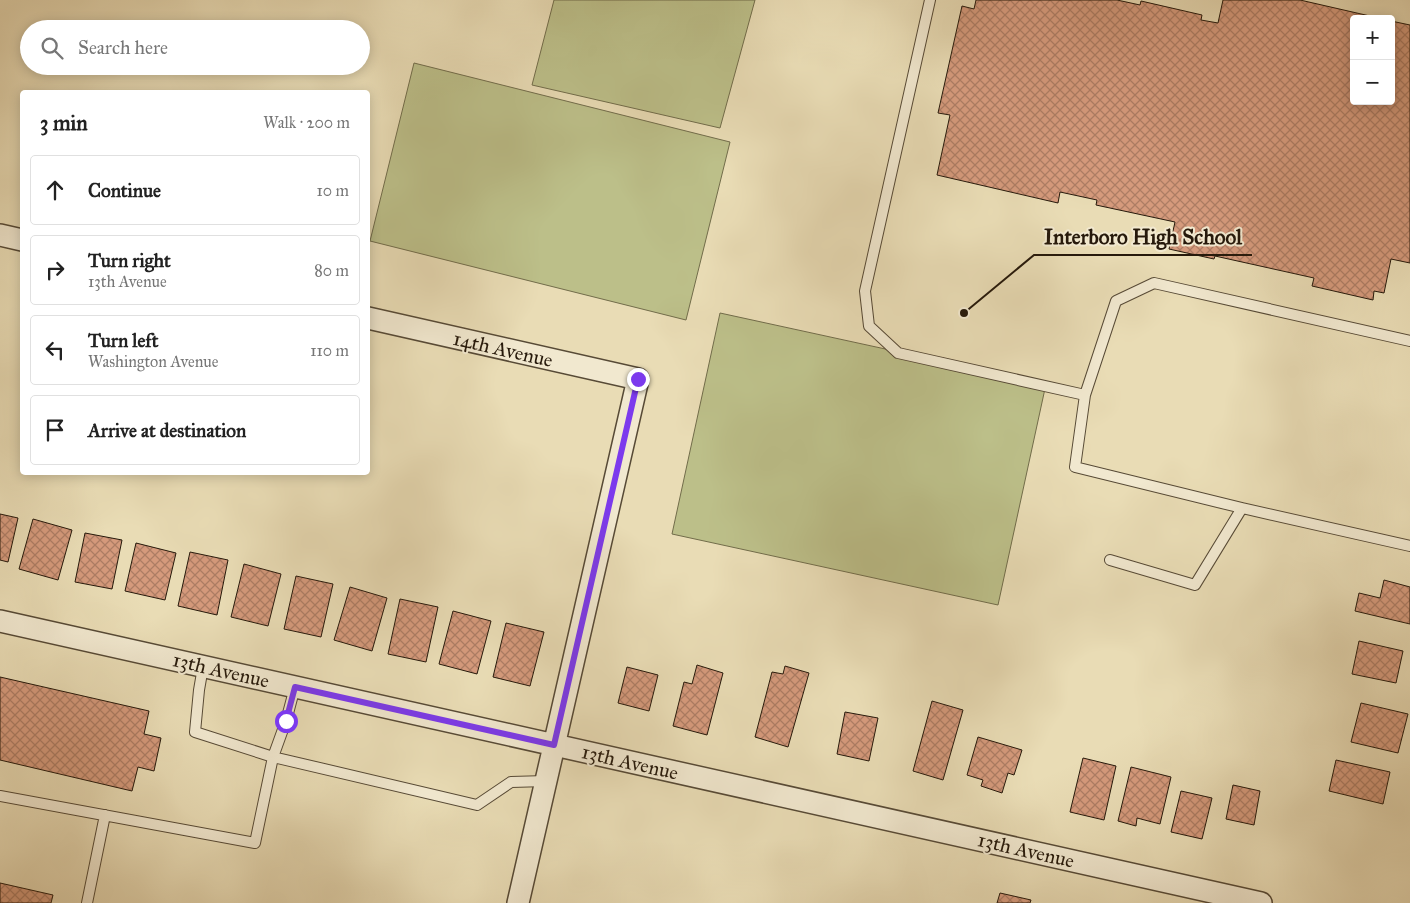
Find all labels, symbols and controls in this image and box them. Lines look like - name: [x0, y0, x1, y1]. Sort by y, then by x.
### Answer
- map controls: [1350, 15, 1395, 105]
- button: +: [1350, 15, 1395, 60]
- search box: [20, 20, 370, 75]
- icon: search: [38, 34, 66, 62]
- text: Search here: [78, 36, 168, 59]
- button: −: [1350, 60, 1395, 105]
- text: 3 min: [40, 110, 88, 136]
- text: Walk · 200 m: [263, 113, 350, 132]
- icon: ahead: [41, 176, 69, 204]
- text: Continue: [88, 179, 161, 202]
- text: 10 m: [317, 181, 349, 200]
- callout: Interboro High School: [1034, 219, 1252, 255]
- text: Interboro High School: [1044, 224, 1243, 250]
- text: Turn right: [88, 249, 171, 272]
- icon: right: [41, 256, 69, 284]
- text: 80 m: [314, 261, 349, 280]
- text: 13th Avenue: [88, 272, 167, 291]
- street label: 14th Avenue: [451, 326, 555, 372]
- text: Turn left: [88, 329, 158, 352]
- icon: left: [41, 336, 69, 364]
- text: 110 m: [310, 341, 349, 360]
- text: Washington Avenue: [88, 352, 218, 371]
- route end: [627, 368, 650, 391]
- icon: arrive: [41, 416, 69, 444]
- text: Arrive at destination: [88, 419, 246, 442]
- street label: 13th Avenue: [170, 647, 272, 693]
- route start: [275, 710, 298, 733]
- street label: 13th Avenue: [579, 739, 681, 785]
- street label: 13th Avenue: [975, 827, 1077, 873]

